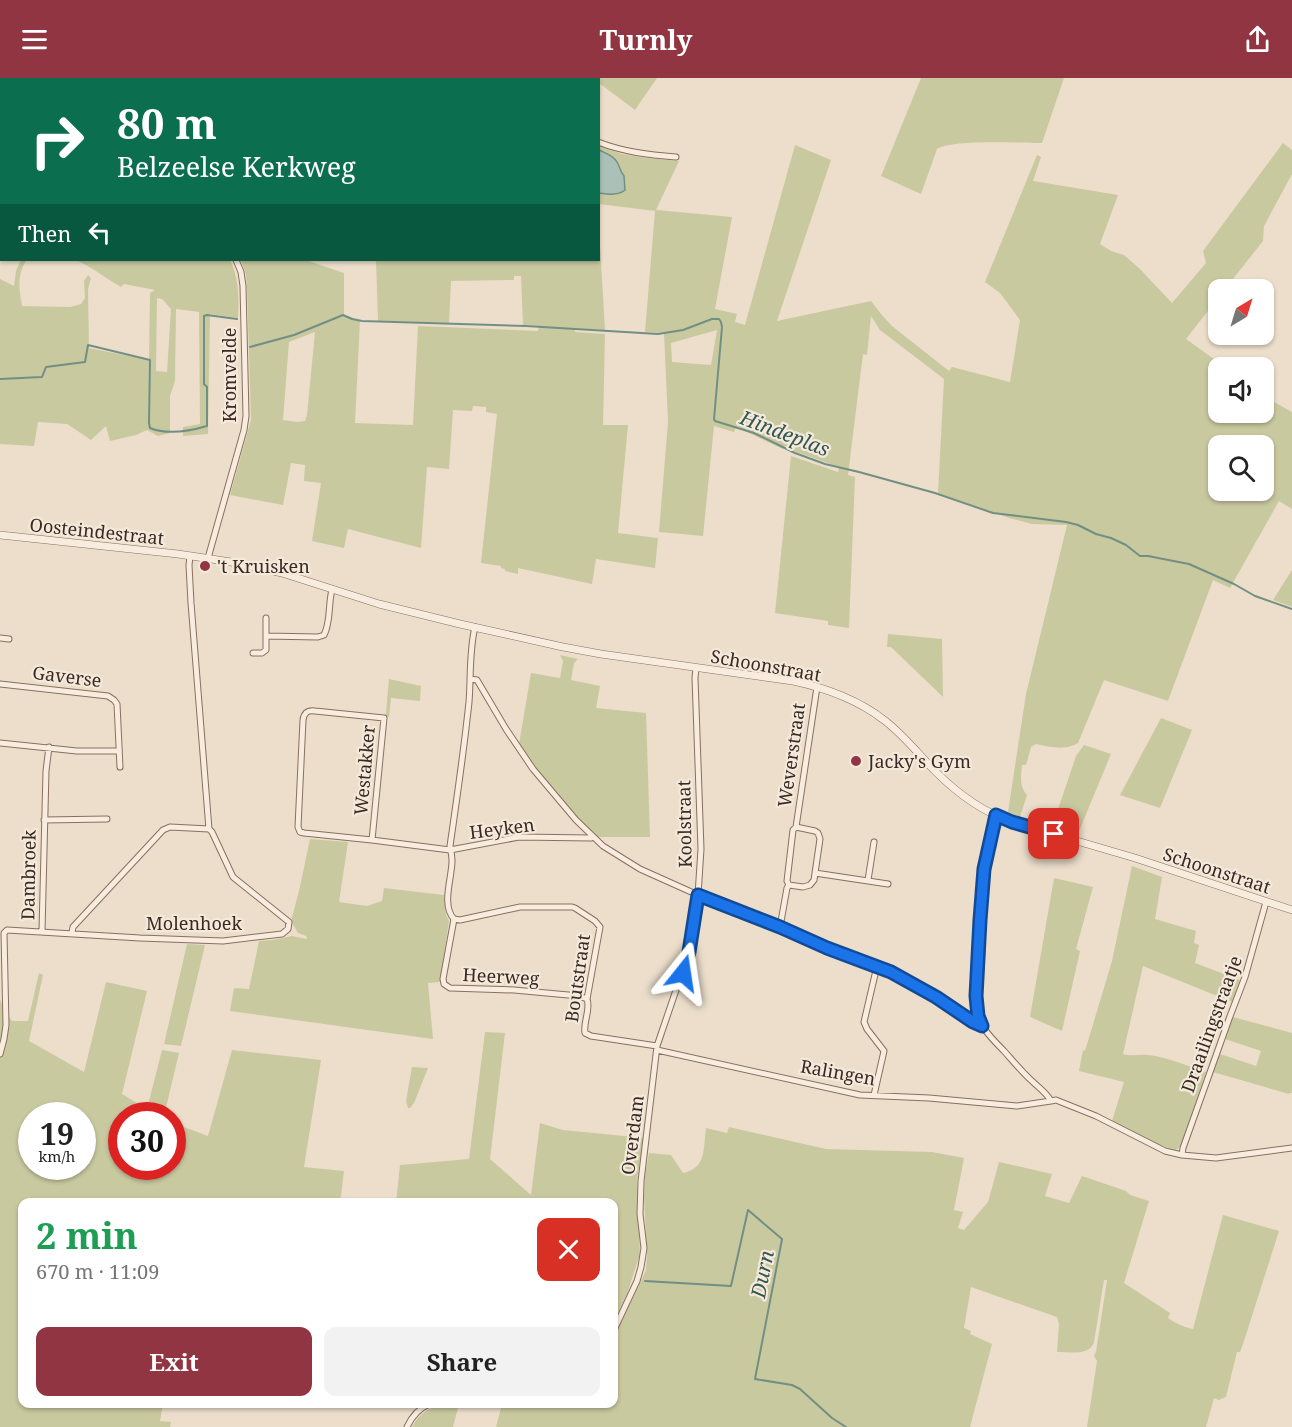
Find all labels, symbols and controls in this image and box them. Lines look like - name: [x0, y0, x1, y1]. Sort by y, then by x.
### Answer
- text: Turnly: [600, 21, 692, 58]
- icon: menu: [18, 23, 51, 56]
- icon: share: [1241, 23, 1274, 56]
- text: 80 m: [117, 94, 217, 151]
- icon: right: [18, 102, 96, 180]
- text: Belzeelse Kerkweg: [117, 148, 356, 185]
- icon: left: [83, 216, 116, 249]
- text: Then: [18, 218, 71, 248]
- north arrow: [1208, 279, 1274, 345]
- map controls: [1208, 279, 1274, 501]
- street label: Kromvelde: [217, 328, 241, 422]
- button: sound: [1208, 357, 1274, 423]
- water label: Hindeplas: [735, 403, 834, 462]
- button: search: [1208, 435, 1274, 501]
- street label: Oosteindestraat: [29, 512, 165, 550]
- place label: 't Kruisken: [217, 554, 310, 578]
- marker: 't Kruisken: [198, 559, 212, 573]
- street label: Schoonstraat: [709, 643, 823, 687]
- street label: Gaverse: [31, 660, 103, 692]
- street label: Weverstraat: [772, 701, 810, 809]
- street label: Westakker: [348, 723, 380, 816]
- place label: Jacky's Gym: [867, 749, 971, 773]
- marker: Jacky's Gym: [849, 754, 863, 768]
- street label: Koolstraat: [671, 780, 697, 868]
- pin: [1028, 808, 1079, 859]
- street label: Heyken: [468, 812, 536, 844]
- icon: arrive: [1037, 817, 1070, 850]
- street label: Dambroek: [15, 829, 41, 920]
- street label: Schoonstraat: [1160, 841, 1274, 899]
- street label: Molenhoek: [146, 911, 242, 935]
- street label: Boutstraat: [559, 932, 595, 1024]
- position arrow: [651, 941, 715, 1005]
- street label: Draailingstraatje: [1175, 952, 1247, 1096]
- street label: Heerweg: [462, 962, 540, 990]
- street label: Ralingen: [799, 1054, 878, 1090]
- street label: Overdam: [615, 1094, 649, 1176]
- speed limit sign: 30: [108, 1102, 186, 1180]
- text: 19: [40, 1113, 74, 1154]
- text: km/h: [39, 1146, 75, 1166]
- text: 2 min: [36, 1211, 138, 1260]
- button: close: [537, 1218, 600, 1281]
- water label: Durn: [744, 1248, 780, 1301]
- text: 670 m · 11:09: [36, 1258, 159, 1285]
- button: Exit: [36, 1327, 312, 1396]
- button: Share: [324, 1327, 600, 1396]

